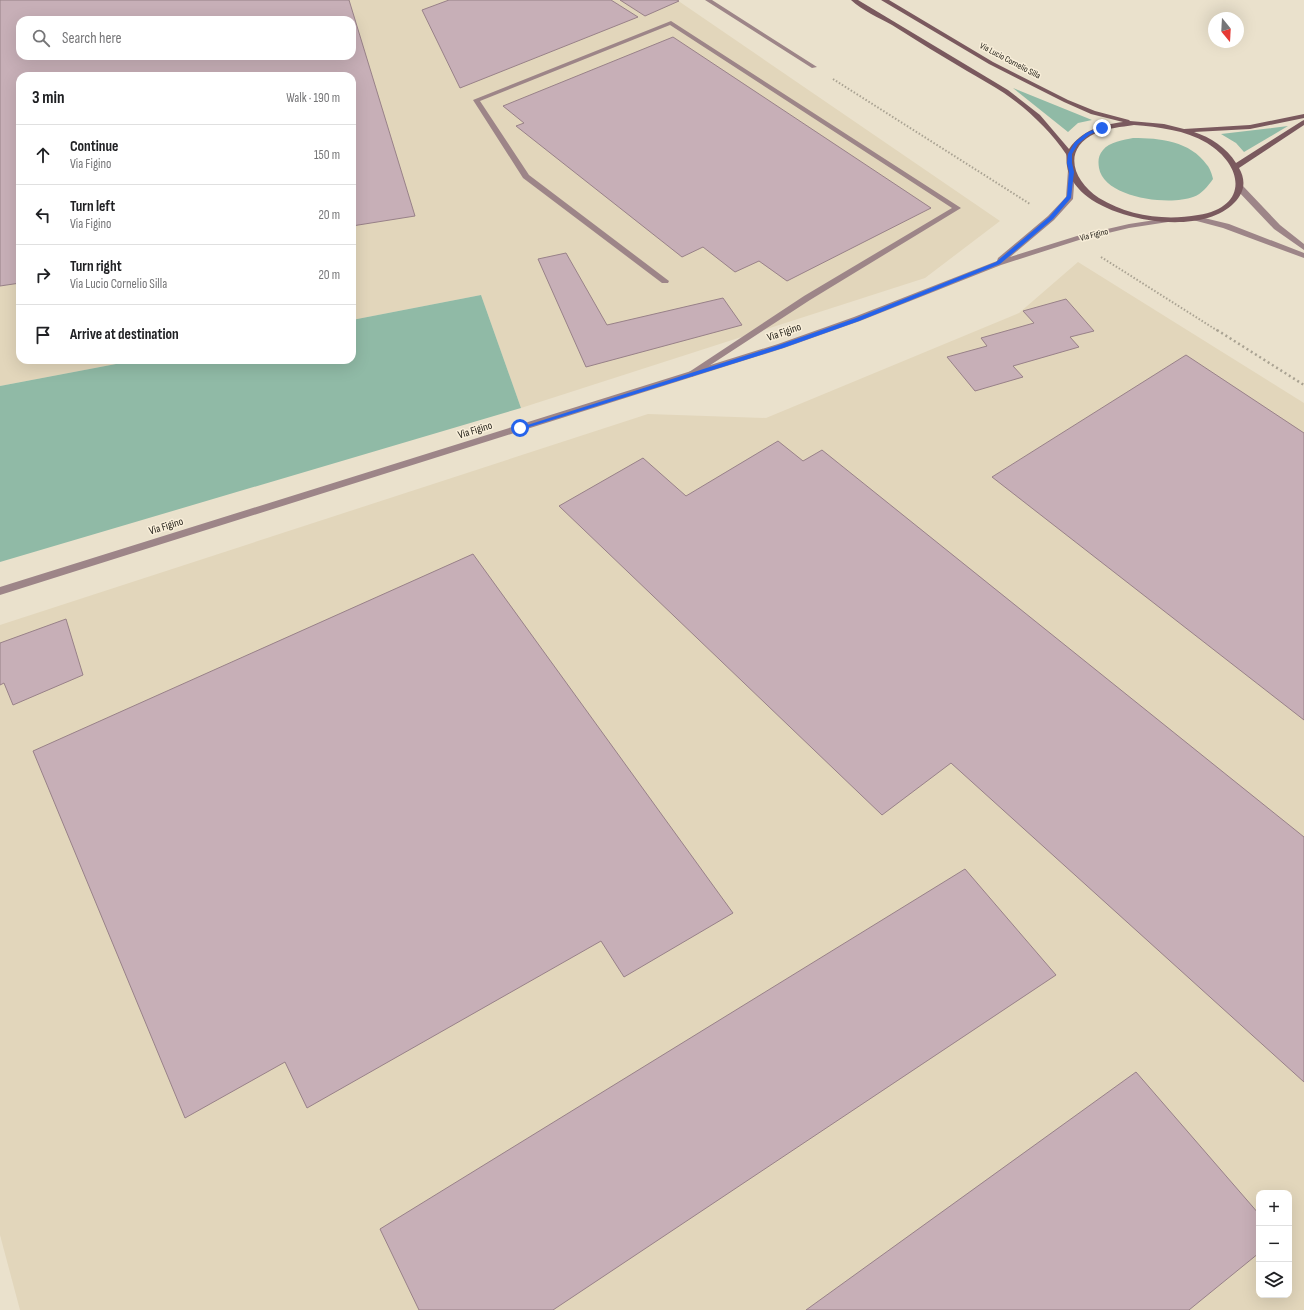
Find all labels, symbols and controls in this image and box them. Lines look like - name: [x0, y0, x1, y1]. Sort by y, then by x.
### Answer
- north arrow: [1208, 12, 1244, 48]
- search box: [16, 16, 356, 60]
- icon: search: [30, 27, 52, 49]
- text: Search here: [62, 29, 122, 48]
- street label: Via Lucio Cornelio Silla: [978, 40, 1042, 82]
- text: 3 min: [32, 88, 65, 108]
- text: Walk · 190 m: [286, 90, 340, 106]
- route end: [1093, 119, 1111, 137]
- text: Continue: [70, 137, 119, 156]
- icon: ahead: [32, 144, 54, 166]
- text: 150 m: [314, 147, 340, 163]
- text: Via Figino: [70, 156, 111, 172]
- text: Turn left: [70, 197, 115, 216]
- icon: left: [32, 204, 54, 226]
- text: 20 m: [318, 207, 340, 223]
- text: Via Figino: [70, 216, 111, 232]
- street label: Via Figino: [1079, 226, 1110, 244]
- text: Turn right: [70, 257, 122, 276]
- icon: right: [32, 264, 54, 286]
- text: 20 m: [318, 267, 340, 283]
- text: Via Lucio Cornelio Silla: [70, 276, 167, 292]
- street label: Via Figino: [765, 320, 803, 344]
- icon: arrive: [32, 324, 54, 346]
- text: Arrive at destination: [70, 325, 179, 344]
- street label: Via Figino: [456, 419, 494, 441]
- route start: [511, 419, 529, 437]
- street label: Via Figino: [147, 515, 185, 537]
- map controls: [1256, 1190, 1292, 1298]
- button: +: [1256, 1190, 1292, 1226]
- button: −: [1256, 1226, 1292, 1262]
- button: layers: [1256, 1262, 1292, 1298]

